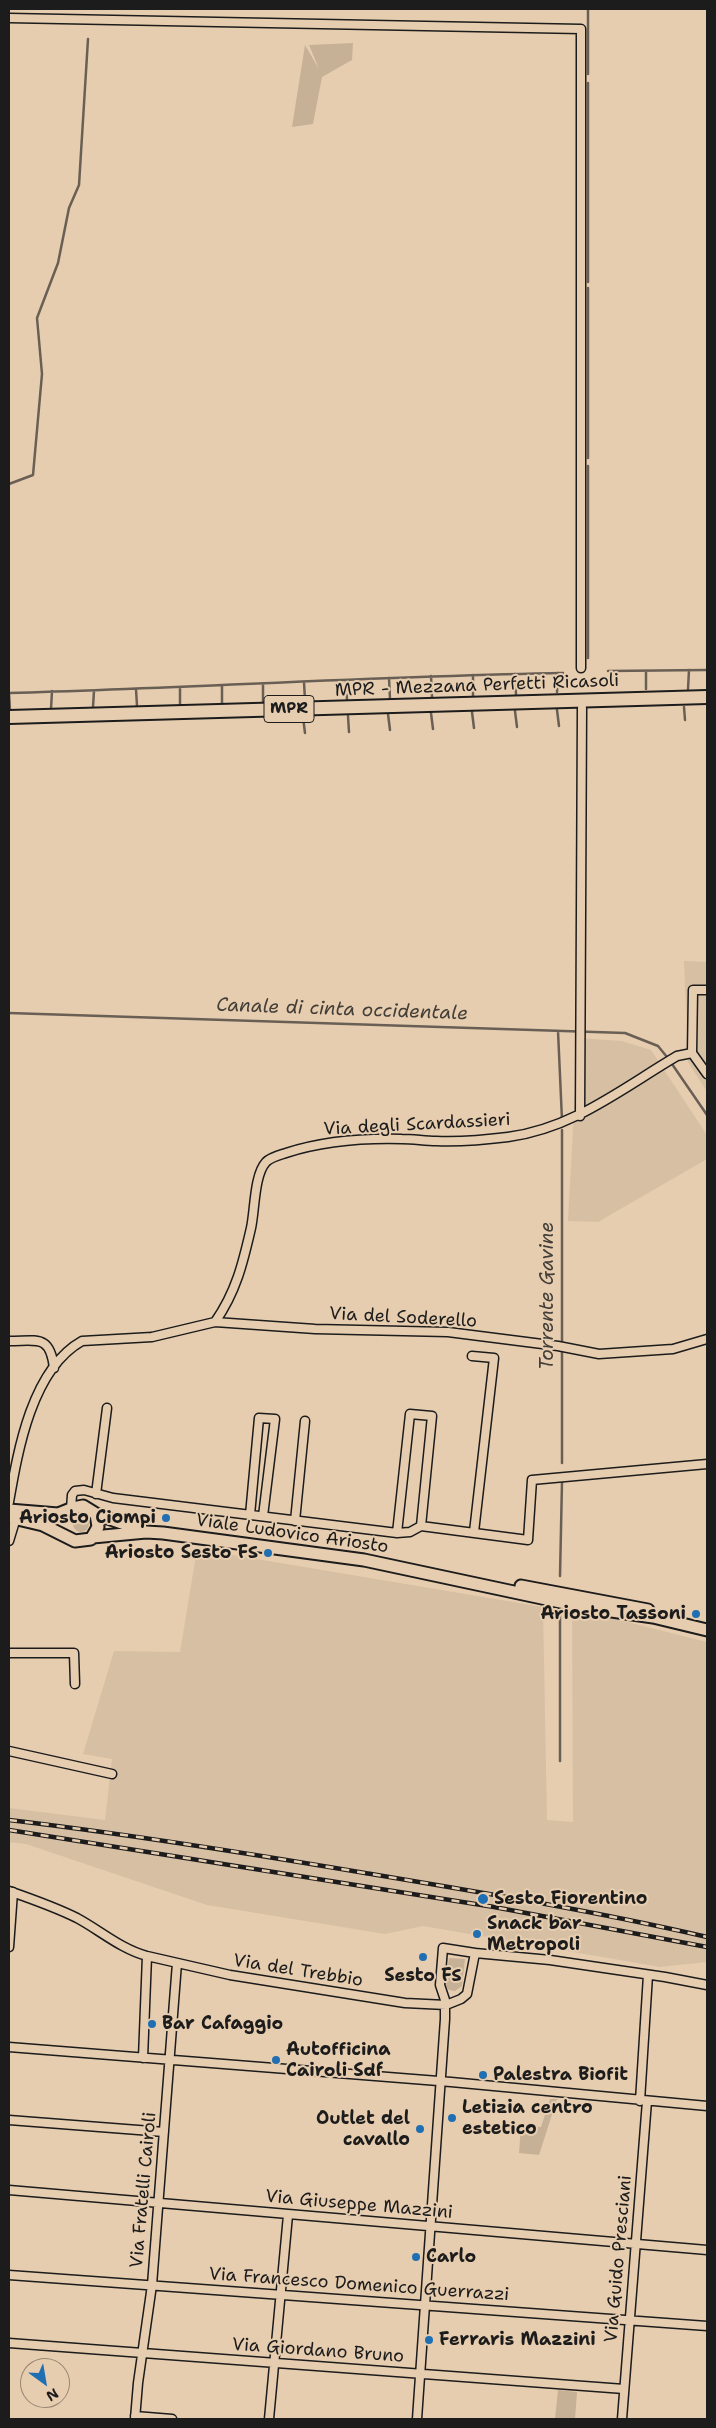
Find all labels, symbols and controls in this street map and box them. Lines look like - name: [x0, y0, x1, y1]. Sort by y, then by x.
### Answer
- street label: MPR - Mezzana Perfetti Ricasoli: [334, 670, 620, 702]
- road number: MPR: [264, 696, 314, 722]
- water label: Canale di cinta occidentale: [216, 994, 468, 1026]
- street label: Via degli Scardassieri: [323, 1109, 511, 1141]
- water label: Torrente Gavine: [537, 1222, 559, 1370]
- street label: Via del Soderello: [329, 1303, 477, 1333]
- place label: Ariosto Ciompi: [19, 1507, 156, 1529]
- street label: Viale Ludovico Ariosto: [194, 1510, 390, 1558]
- marker: Ariosto Ciompi: [160, 1512, 172, 1524]
- place label: Ariosto Sesto FS: [105, 1542, 258, 1564]
- marker: Ariosto Sesto FS: [262, 1547, 274, 1559]
- place label: Ariosto Tassoni: [540, 1603, 686, 1625]
- marker: Ariosto Tassoni: [690, 1608, 702, 1620]
- place label: Sesto Fiorentino: [494, 1888, 647, 1910]
- marker: Sesto Fiorentino: [476, 1892, 490, 1906]
- place label: Snack bar Metropoli: [487, 1913, 582, 1956]
- marker: Snack bar Metropoli: [471, 1928, 483, 1940]
- street label: Via del Trebbio: [232, 1950, 364, 1992]
- marker: Sesto FS: [417, 1951, 429, 1963]
- place label: Sesto FS: [384, 1965, 462, 1987]
- place label: Bar Cafaggio: [162, 2013, 283, 2035]
- marker: Bar Cafaggio: [146, 2018, 158, 2030]
- place label: Autofficina Cairoli Sdf: [286, 2039, 391, 2082]
- marker: Autofficina Cairoli Sdf: [270, 2054, 282, 2066]
- place label: Palestra Biofit: [493, 2064, 628, 2086]
- marker: Palestra Biofit: [477, 2069, 489, 2081]
- place label: Letizia centro estetico: [462, 2097, 593, 2140]
- place label: Outlet del cavallo: [316, 2108, 410, 2150]
- street label: Via Fratelli Cairoli: [126, 2111, 162, 2269]
- marker: Letizia centro estetico: [446, 2112, 458, 2124]
- marker: Outlet del cavallo: [414, 2123, 426, 2135]
- street label: Via Guido Presciani: [601, 2174, 637, 2344]
- street label: Via Giuseppe Mazzini: [264, 2186, 454, 2224]
- place label: Carlo: [426, 2246, 476, 2268]
- marker: Carlo: [410, 2251, 422, 2263]
- street label: Via Francesco Domenico Guerrazzi: [208, 2264, 510, 2306]
- place label: Ferraris Mazzini: [439, 2329, 596, 2351]
- street label: Via Giordano Bruno: [231, 2334, 405, 2368]
- marker: Ferraris Mazzini: [423, 2334, 435, 2346]
- north arrow: [20, 2358, 70, 2408]
- text: N: [43, 2384, 62, 2405]

